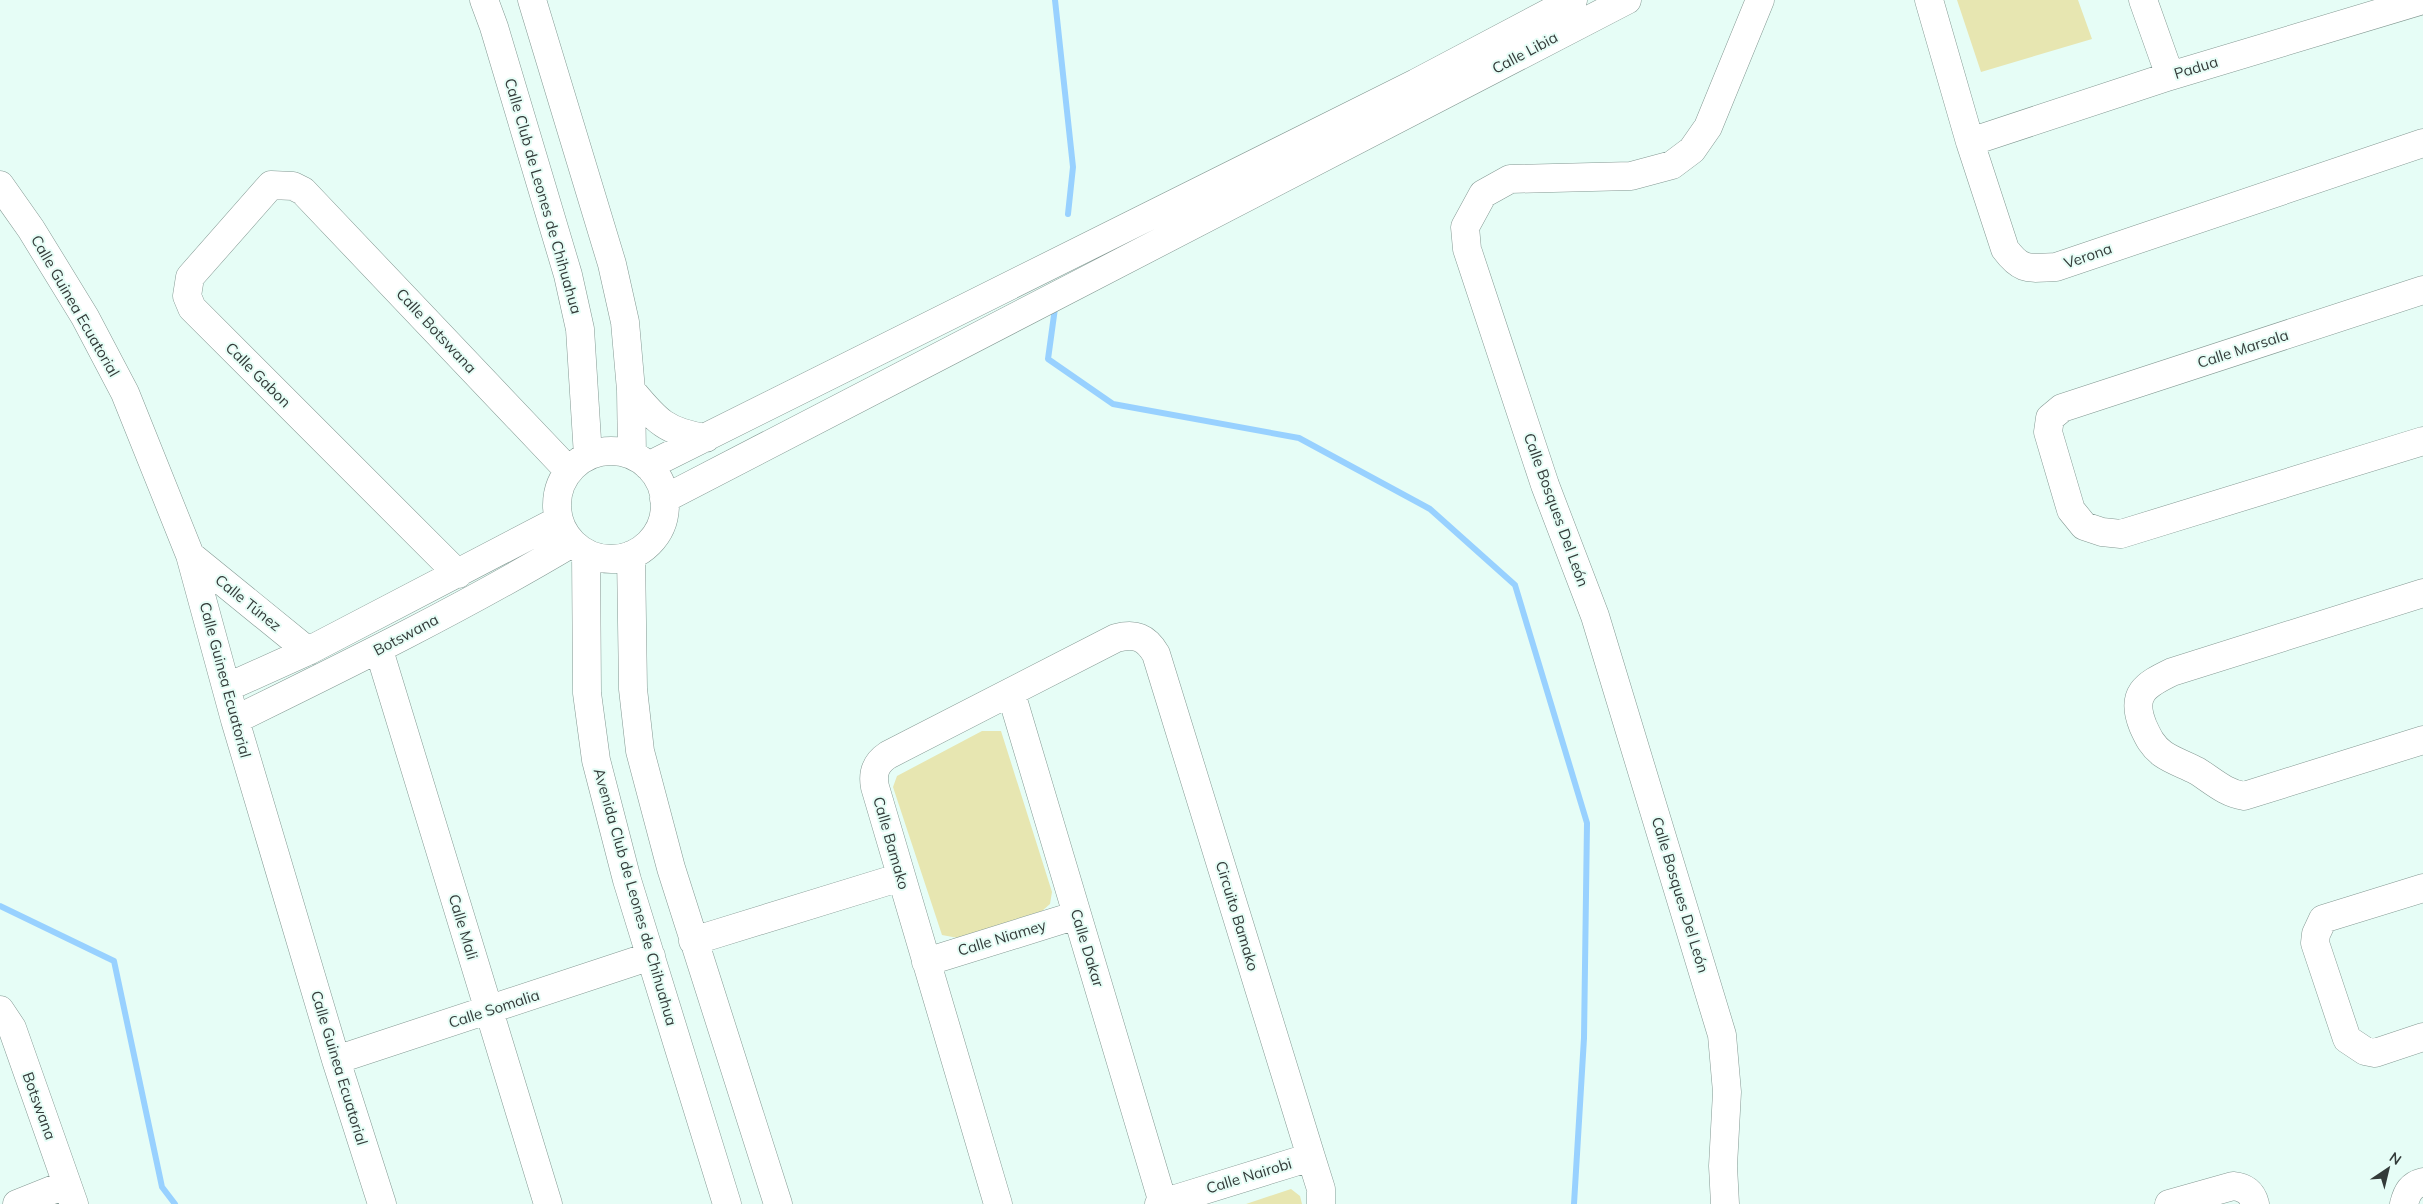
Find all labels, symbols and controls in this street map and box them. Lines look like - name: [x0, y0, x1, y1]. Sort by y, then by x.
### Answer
- street label: Calle Libia: [1489, 27, 1561, 78]
- street label: Padua: [2172, 52, 2220, 83]
- street label: Calle Club de Leones de Chihuahua: [501, 76, 586, 316]
- street label: Calle Guinea Ecuatorial: [27, 232, 124, 380]
- street label: Verona: [2061, 238, 2114, 273]
- street label: Calle Botswana: [392, 284, 481, 377]
- street label: Calle Marsala: [2195, 325, 2291, 372]
- street label: Calle Gabon: [222, 338, 295, 411]
- street label: Calle Bosques Del León: [1520, 430, 1593, 589]
- street label: Calle Túnez: [211, 570, 285, 635]
- street label: Calle Guinea Ecuatorial: [196, 600, 255, 760]
- street label: Botswana: [370, 610, 442, 660]
- street label: Avenida Club de Leones de Chihuahua: [590, 766, 681, 1028]
- street label: Calle Bamako: [869, 794, 914, 891]
- street label: Calle Bosques Del León: [1648, 815, 1713, 975]
- street label: Circuito Bamako: [1212, 859, 1263, 973]
- street label: Calle Mali: [445, 892, 482, 962]
- street label: Calle Dakar: [1067, 907, 1108, 990]
- street label: Calle Niamey: [955, 915, 1048, 960]
- street label: Calle Somalia: [446, 985, 542, 1032]
- street label: Calle Guinea Ecuatorial: [307, 988, 372, 1147]
- street label: Botswana: [18, 1069, 61, 1142]
- north arrow: [2363, 1144, 2413, 1194]
- text: N: [2386, 1148, 2405, 1169]
- street label: Calle Nairobi: [1204, 1153, 1294, 1198]

